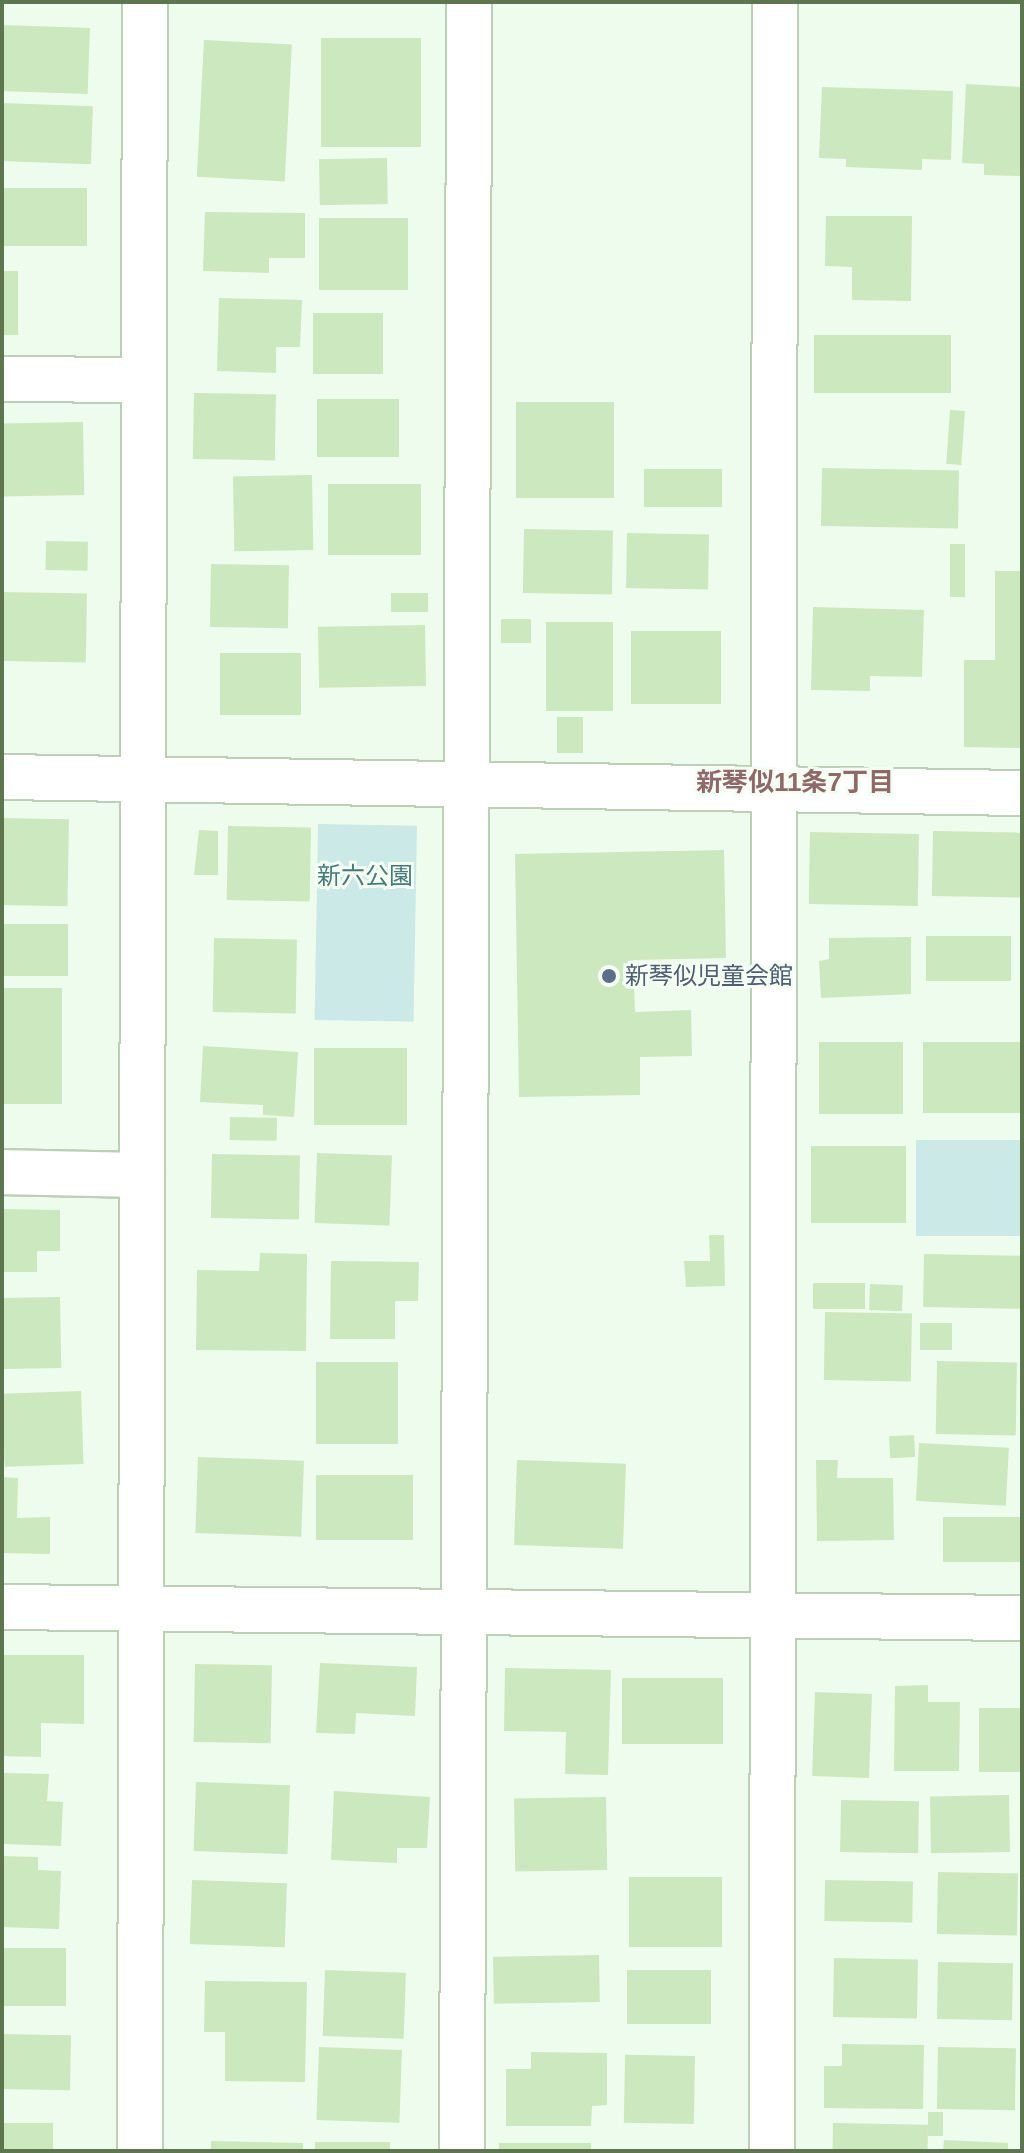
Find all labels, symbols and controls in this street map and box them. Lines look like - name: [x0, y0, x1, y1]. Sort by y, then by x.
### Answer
- district label: 新琴似11条7丁目: [696, 767, 894, 799]
- park label: 新六公園: [317, 862, 413, 890]
- place label: 新琴似児童会館: [625, 962, 793, 990]
- marker: 新琴似児童会館: [600, 967, 618, 985]

